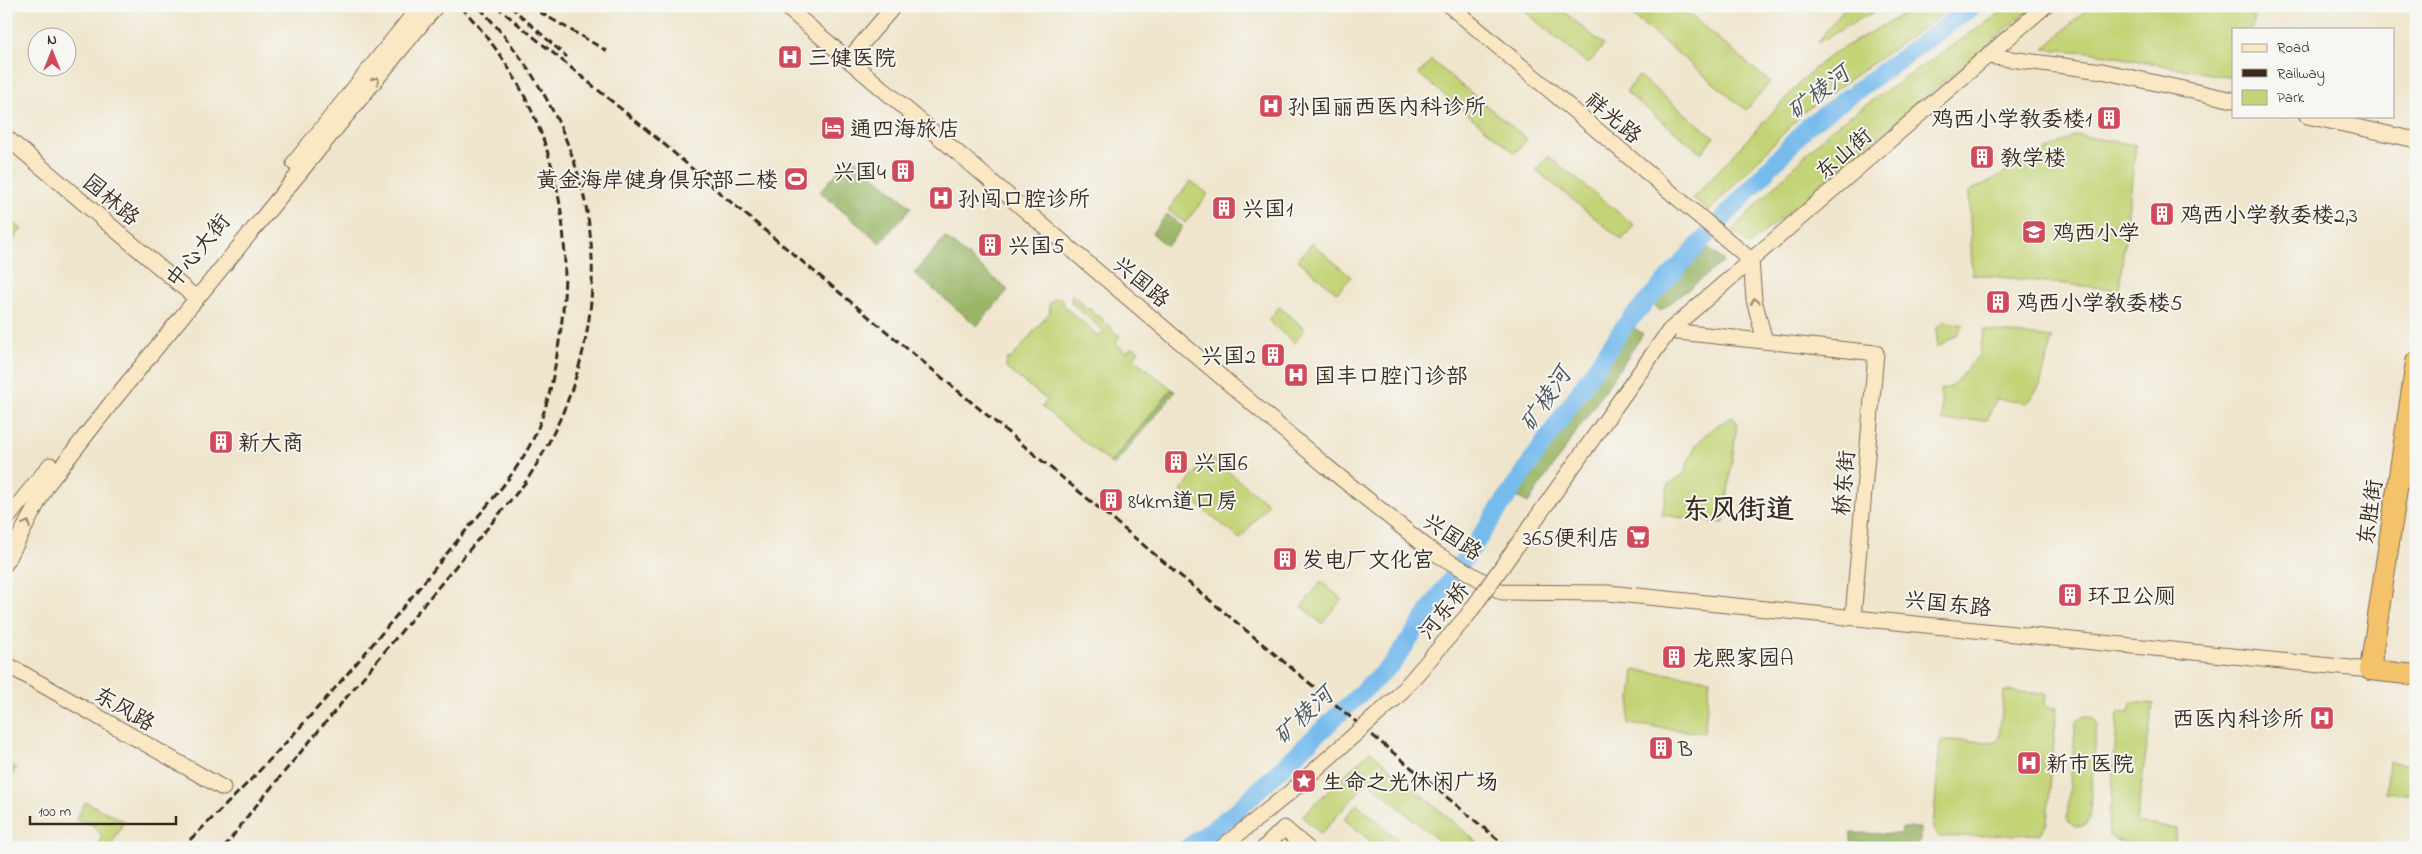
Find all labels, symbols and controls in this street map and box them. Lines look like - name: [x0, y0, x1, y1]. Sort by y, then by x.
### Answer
- north arrow: [28, 28, 78, 78]
- legend: [2232, 28, 2394, 118]
- text: N: [47, 30, 57, 51]
- text: Road: [2277, 37, 2310, 59]
- hospital icon: 三健医院: [777, 44, 803, 70]
- place label: 三健医院: [808, 44, 896, 76]
- water label: 矿棱河: [1780, 56, 1862, 130]
- text: Railway: [2277, 63, 2325, 86]
- one-way arrow: [370, 77, 378, 86]
- street label: 祥光路: [1577, 86, 1648, 153]
- text: Park: [2277, 87, 2305, 109]
- hospital icon: 孙国丽西医内科诊所: [1258, 93, 1284, 119]
- place label: 孙国丽西医内科诊所: [1288, 93, 1486, 125]
- place label: 鸡西小学教委楼1: [1931, 105, 2092, 137]
- building icon: 鸡西小学教委楼1: [2096, 105, 2122, 131]
- hotel icon: 通四海旅店: [820, 115, 846, 141]
- place label: 通四海旅店: [850, 115, 960, 147]
- street label: 东山街: [1810, 122, 1880, 189]
- building icon: 教学楼: [1969, 144, 1995, 170]
- place label: 教学楼: [2000, 144, 2066, 176]
- place label: 兴国4: [833, 158, 886, 190]
- building icon: 兴国4: [890, 158, 916, 184]
- place label: 黄金海岸健身俱乐部二楼: [536, 166, 778, 198]
- sports icon: 黄金海岸健身俱乐部二楼: [783, 166, 809, 192]
- street label: 园林路: [75, 168, 146, 235]
- hospital icon: 孙闯口腔诊所: [928, 185, 954, 211]
- place label: 孙闯口腔诊所: [958, 185, 1090, 217]
- building icon: 兴国1: [1211, 195, 1237, 221]
- place label: 兴国1: [1242, 195, 1293, 227]
- building icon: 鸡西小学教委楼2,3: [2149, 201, 2175, 227]
- place label: 鸡西小学教委楼2,3: [2180, 201, 2358, 233]
- street label: 中心大街: [159, 208, 239, 296]
- school or university icon: 鸡西小学: [2021, 219, 2047, 245]
- place label: 鸡西小学: [2052, 219, 2140, 251]
- building icon: 兴国5: [977, 232, 1003, 258]
- place label: 兴国5: [1008, 232, 1065, 264]
- street label: 兴国路: [1105, 250, 1176, 317]
- building icon: 鸡西小学教委楼5: [1985, 289, 2011, 315]
- place label: 鸡西小学教委楼5: [2016, 289, 2183, 321]
- one-way arrow: [1751, 297, 1761, 306]
- place label: 兴国2: [1201, 342, 1256, 374]
- building icon: 兴国2: [1260, 342, 1286, 368]
- water label: 矿棱河: [1512, 357, 1584, 440]
- hospital icon: 国丰口腔门诊部: [1283, 362, 1309, 388]
- place label: 国丰口腔门诊部: [1314, 362, 1468, 394]
- building icon: 新大商: [208, 429, 234, 455]
- place label: 新大商: [238, 429, 304, 461]
- building icon: 兴国6: [1163, 449, 1189, 475]
- place label: 兴国6: [1194, 449, 1248, 481]
- street label: 桥东街: [1827, 449, 1865, 518]
- street label: 东胜街: [2352, 478, 2392, 547]
- building icon: 84km道口房: [1098, 487, 1124, 513]
- place label: 84km道口房: [1128, 487, 1238, 519]
- district label: 东风街道: [1682, 491, 1794, 532]
- street label: 兴国路: [1415, 507, 1488, 570]
- one-way arrow: [21, 521, 31, 530]
- place label: 365便利店: [1523, 524, 1620, 556]
- supermarket icon: 365便利店: [1625, 524, 1651, 550]
- building icon: 发电厂文化宫: [1272, 546, 1298, 572]
- place label: 发电厂文化宫: [1302, 546, 1434, 578]
- street label: 河东桥: [1412, 576, 1479, 648]
- building icon: 环卫公厕: [2057, 582, 2083, 608]
- place label: 环卫公厕: [2088, 582, 2176, 614]
- street label: 兴国东路: [1902, 585, 1993, 626]
- building icon: 龙熙家园A: [1661, 644, 1687, 670]
- place label: 龙熙家园A: [1692, 644, 1794, 676]
- water label: 矿棱河: [1266, 677, 1346, 754]
- street label: 东风路: [87, 680, 160, 741]
- place label: 西医内科诊所: [2172, 705, 2304, 737]
- hospital icon: 西医内科诊所: [2309, 705, 2335, 731]
- building icon: B: [1648, 735, 1674, 761]
- place label: B: [1677, 735, 1693, 767]
- hospital icon: 新市医院: [2016, 750, 2042, 776]
- place label: 新市医院: [2046, 750, 2134, 782]
- place icon: 生命之光休闲广场: [1291, 768, 1317, 794]
- place label: 生命之光休闲广场: [1322, 768, 1498, 800]
- scale bar: [30, 794, 176, 826]
- text: 100 m: [38, 801, 71, 823]

